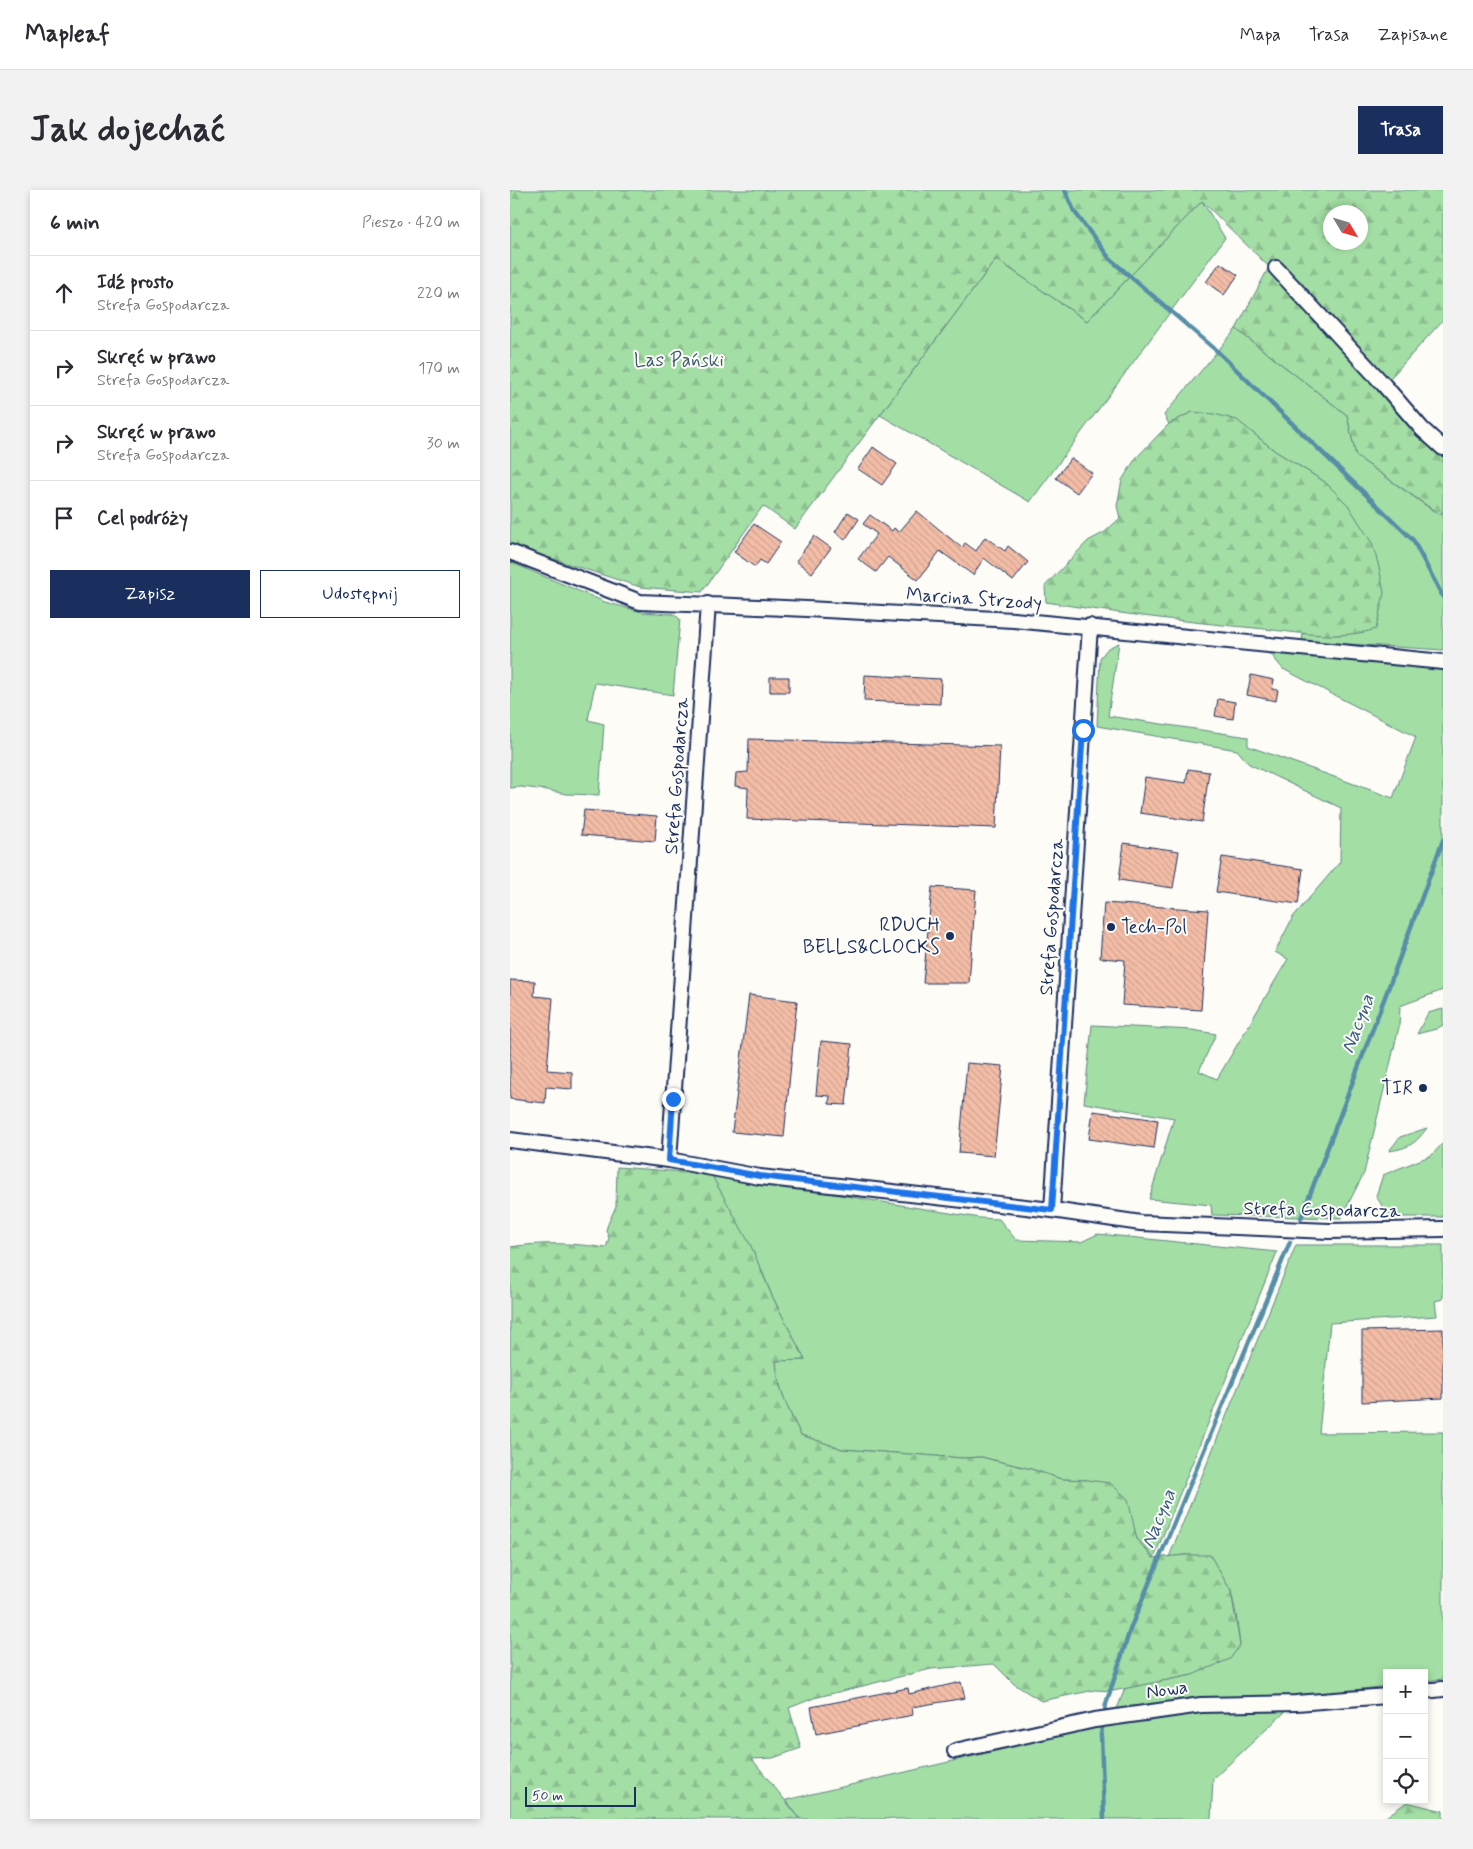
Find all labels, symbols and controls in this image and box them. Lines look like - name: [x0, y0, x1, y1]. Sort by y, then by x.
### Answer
- text: Mapleaf: [25, 19, 110, 50]
- text: Mapa: [1240, 23, 1281, 47]
- text: Trasa: [1309, 23, 1349, 47]
- text: Zapisane: [1377, 23, 1448, 47]
- button: Trasa: [1358, 106, 1443, 154]
- text: Jak dojechać: [30, 107, 225, 153]
- north arrow: [1323, 205, 1368, 250]
- text: 6 min: [50, 209, 100, 237]
- text: Pieszo · 420 m: [362, 212, 460, 233]
- text: Idź prosto: [97, 270, 174, 295]
- icon: ahead: [50, 279, 78, 307]
- text: 220 m: [417, 283, 460, 304]
- text: Strefa Gospodarcza: [97, 295, 229, 316]
- text: Skręć w prawo: [97, 345, 216, 370]
- park label: Las Pański: [634, 348, 724, 373]
- icon: right: [50, 354, 78, 382]
- text: 170 m: [418, 358, 460, 379]
- text: Strefa Gospodarcza: [97, 370, 229, 391]
- text: Skręć w prawo: [97, 420, 216, 445]
- icon: right: [50, 429, 78, 457]
- text: 30 m: [427, 433, 460, 454]
- text: Strefa Gospodarcza: [97, 445, 229, 466]
- icon: arrive: [50, 504, 78, 532]
- text: Cel podróży: [97, 506, 188, 531]
- button: Zapisz: [50, 570, 250, 618]
- button: Udostępnij: [260, 570, 460, 618]
- street label: Marcina Strzody: [905, 582, 1043, 617]
- street label: Strefa Gospodarcza: [659, 696, 695, 855]
- route start: [1072, 719, 1095, 742]
- street label: Strefa Gospodarcza: [1034, 837, 1070, 996]
- place label: RDUCH BELLS&CLOCKS: [803, 913, 940, 960]
- place label: Tech-Pol: [1121, 915, 1187, 940]
- marker: Tech-Pol: [1105, 921, 1117, 933]
- marker: RDUCH BELLS&CLOCKS: [944, 930, 956, 942]
- water label: Nacyna: [1334, 990, 1382, 1057]
- place label: TIR: [1381, 1076, 1413, 1101]
- marker: TIR: [1417, 1082, 1429, 1094]
- route end: [662, 1088, 685, 1111]
- street label: Strefa Gospodarcza: [1243, 1196, 1401, 1224]
- water label: Nacyna: [1135, 1485, 1183, 1552]
- map controls: [1383, 1669, 1428, 1804]
- button: +: [1383, 1669, 1428, 1714]
- street label: Nowa: [1145, 1675, 1189, 1705]
- button: −: [1383, 1714, 1428, 1759]
- button: locate: [1383, 1759, 1428, 1804]
- scale bar: [525, 1784, 636, 1807]
- text: 50 m: [532, 1787, 563, 1805]

